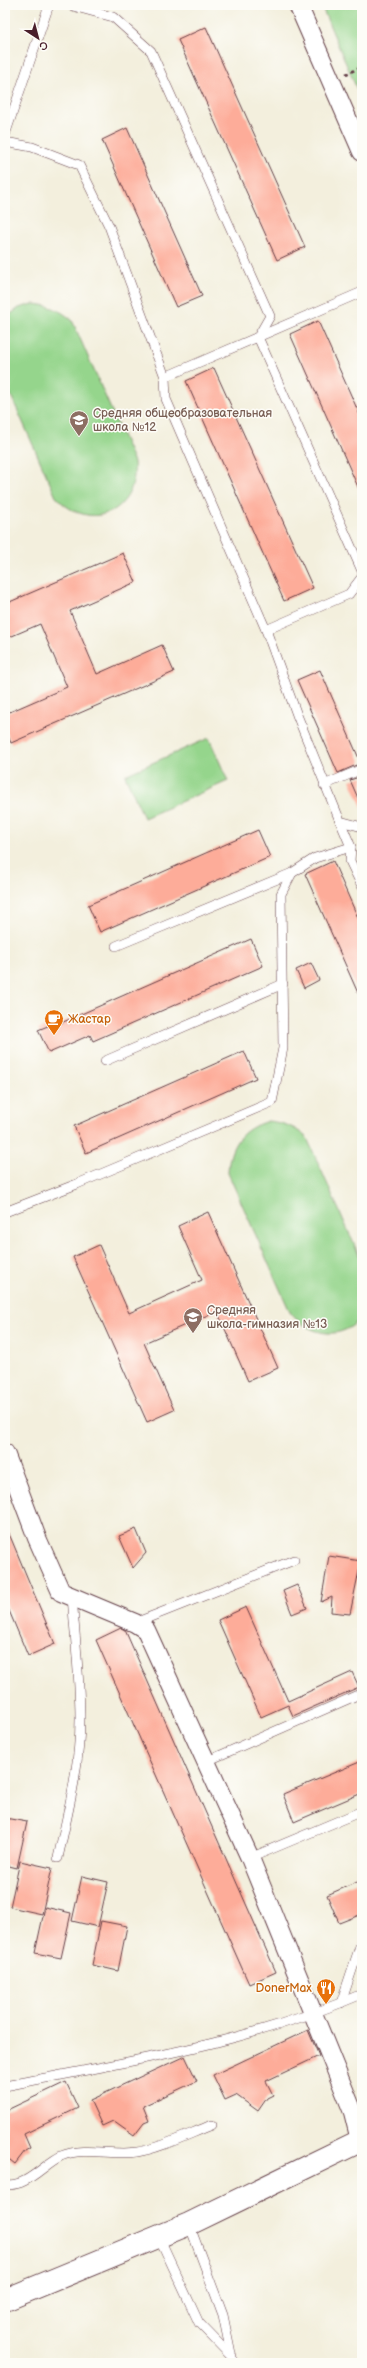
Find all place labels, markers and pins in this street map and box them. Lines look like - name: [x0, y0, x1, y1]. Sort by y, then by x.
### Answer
- place label: Средняя общеобразовательная школа №12: [93, 406, 273, 435]
- school or university icon: Средняя общеобразовательная школа №12: [68, 409, 90, 437]
- cafe icon: Жастар: [43, 1008, 65, 1036]
- place label: Жастар: [68, 1012, 111, 1027]
- place label: Средняя школа-гимназия №13: [207, 1303, 327, 1332]
- school or university icon: Средняя школа-гимназия №13: [182, 1306, 204, 1334]
- restaurant icon: DonerMax: [315, 1977, 337, 2005]
- place label: DonerMax: [256, 1981, 312, 1996]

